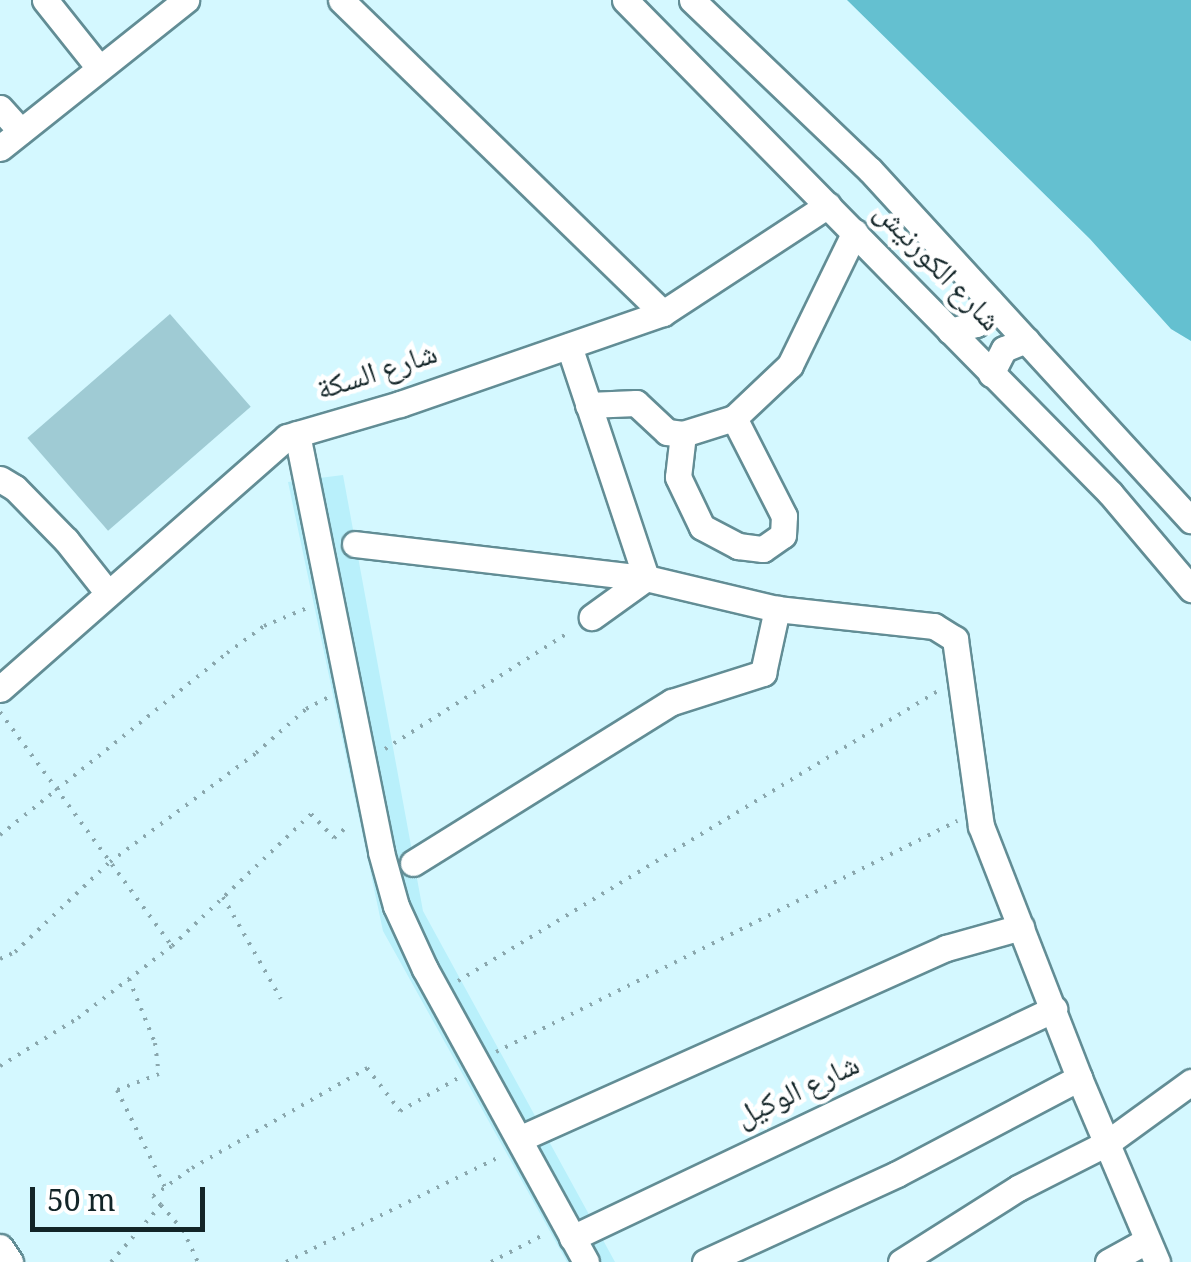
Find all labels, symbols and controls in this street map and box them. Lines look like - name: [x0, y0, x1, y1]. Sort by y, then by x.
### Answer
- street label: شارع الكورنيش: [864, 197, 1006, 341]
- street label: شارع السكة: [313, 339, 443, 411]
- street label: شارع الوكيل: [731, 1050, 867, 1138]
- scale bar: [35, 1167, 210, 1229]
- text: 50 m: [47, 1179, 116, 1230]

